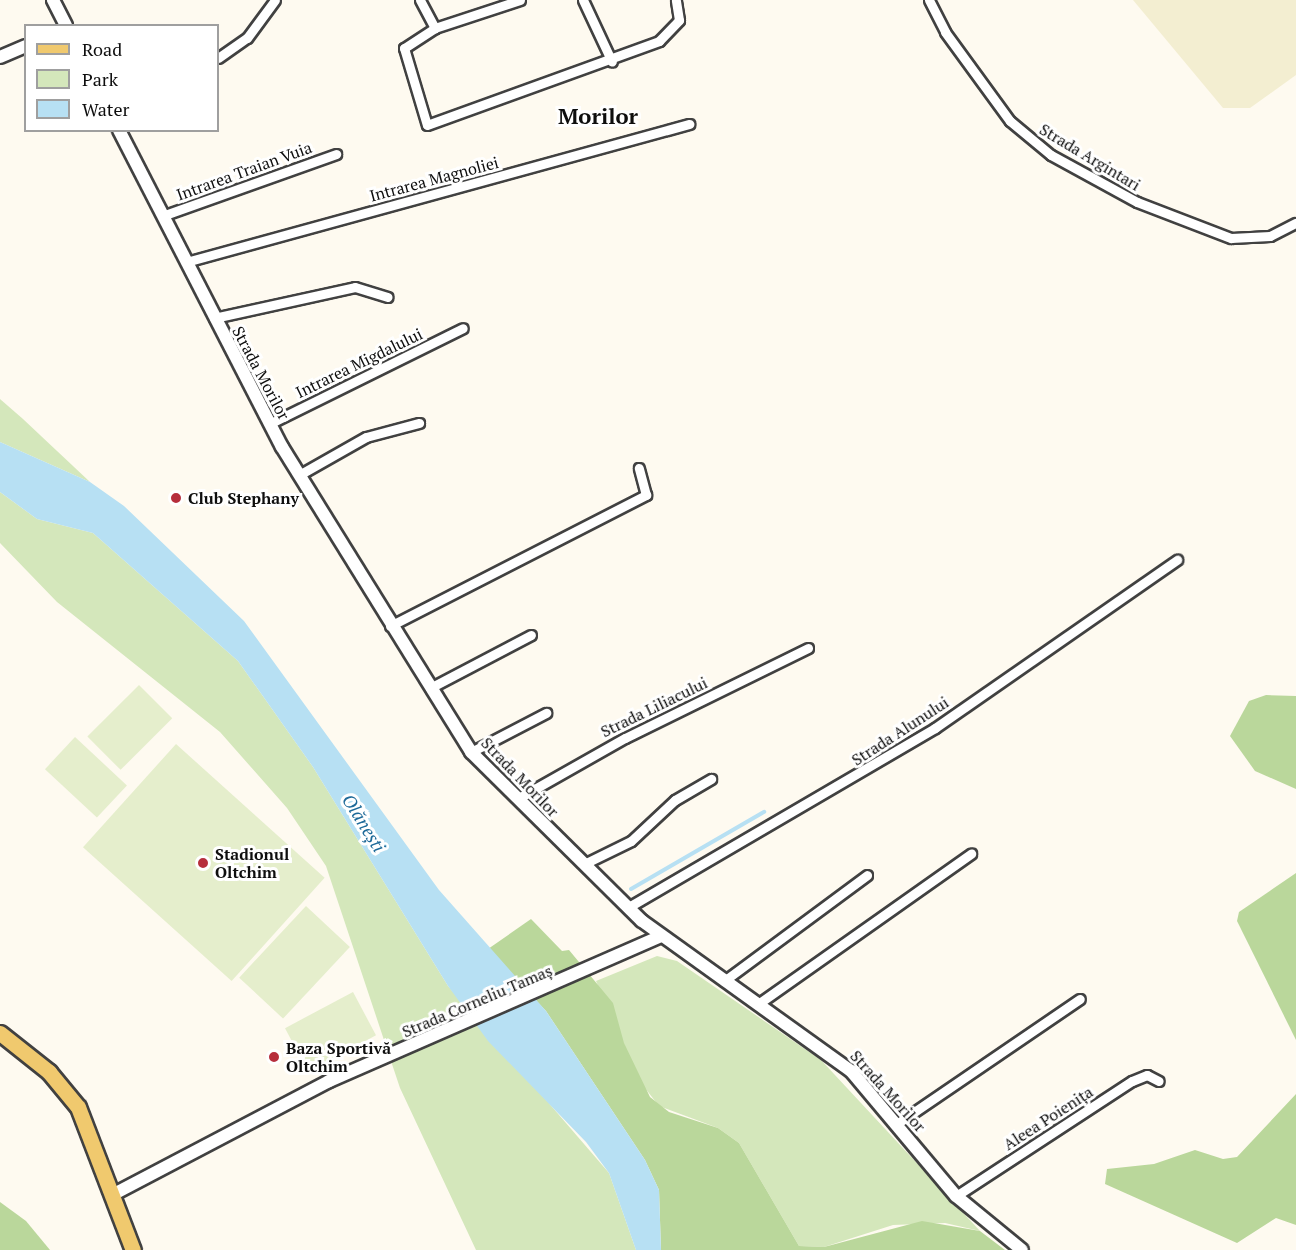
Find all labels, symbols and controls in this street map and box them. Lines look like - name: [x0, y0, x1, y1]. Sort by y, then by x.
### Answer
- legend: [24, 24, 219, 132]
- text: Road: [82, 37, 122, 61]
- text: Park: [82, 67, 118, 91]
- text: Water: [82, 97, 129, 121]
- district label: Morilor: [558, 103, 638, 129]
- street label: Strada Argintari: [1036, 119, 1144, 195]
- street label: Intrarea Traian Vuia: [173, 138, 315, 204]
- street label: Intrarea Magnoliei: [367, 153, 501, 205]
- street label: Strada Morilor: [228, 323, 294, 423]
- street label: Intrarea Migdalului: [293, 324, 425, 402]
- place label: Club Stephany: [188, 488, 299, 508]
- marker: Club Stephany: [169, 491, 183, 505]
- street label: Strada Liliacului: [598, 673, 710, 741]
- street label: Strada Alunului: [848, 692, 952, 770]
- street label: Strada Morilor: [477, 733, 563, 821]
- water label: Olănești: [338, 790, 390, 856]
- place label: Stadionul Oltchim: [215, 844, 289, 882]
- marker: Stadionul Oltchim: [196, 856, 210, 870]
- street label: Strada Corneliu Tamaș: [399, 961, 555, 1041]
- place label: Baza Sportivă Oltchim: [286, 1038, 391, 1076]
- street label: Strada Morilor: [846, 1046, 930, 1136]
- marker: Baza Sportivă Oltchim: [267, 1050, 281, 1064]
- street label: Aleea Poienița: [1000, 1082, 1096, 1154]

